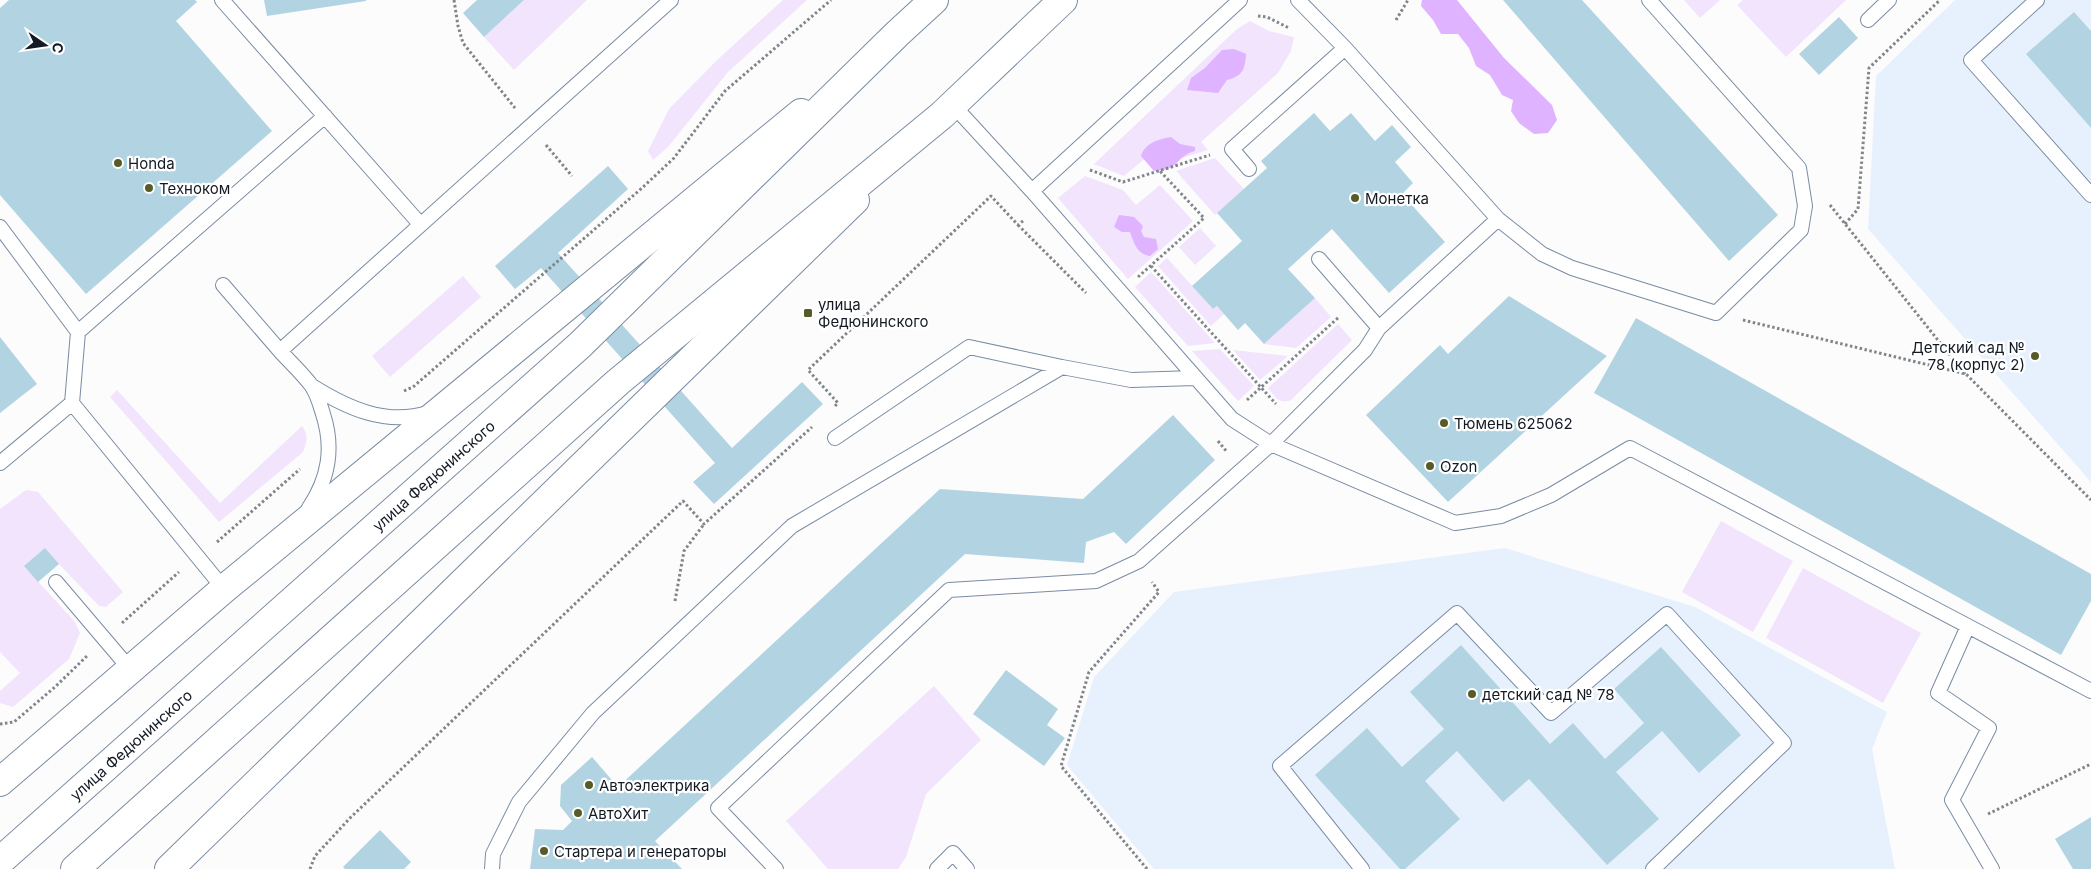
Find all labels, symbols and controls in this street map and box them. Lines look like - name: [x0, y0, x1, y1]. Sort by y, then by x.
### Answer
- north arrow: [20, 20, 70, 70]
- text: С: [49, 41, 68, 55]
- place label: Honda: [128, 154, 175, 173]
- marker: Honda: [112, 157, 124, 169]
- place label: Техноком: [159, 179, 230, 198]
- marker: Техноком: [143, 182, 155, 194]
- place label: Монетка: [1365, 189, 1429, 208]
- marker: Монетка: [1349, 192, 1361, 204]
- place label: улица Федюнинского: [818, 295, 928, 331]
- marker: улица Федюнинского: [802, 307, 814, 319]
- place label: Детский сад № 78 (корпус 2): [1911, 338, 2025, 374]
- marker: Детский сад № 78 (корпус 2): [2029, 350, 2041, 362]
- place label: Тюмень 625062: [1454, 414, 1573, 433]
- street label: улица Федюнинского: [368, 416, 498, 535]
- marker: Тюмень 625062: [1438, 417, 1450, 429]
- place label: Ozon: [1440, 457, 1477, 476]
- marker: Ozon: [1424, 460, 1436, 472]
- street label: улица Федюнинского: [66, 685, 196, 804]
- place label: детский сад № 78: [1482, 685, 1615, 704]
- marker: детский сад № 78: [1466, 688, 1478, 700]
- place label: Автоэлектрика: [599, 776, 709, 795]
- marker: Автоэлектрика: [583, 779, 595, 791]
- place label: АвтоХит: [588, 804, 648, 823]
- marker: АвтоХит: [572, 807, 584, 819]
- place label: Стартера и генераторы: [554, 842, 726, 861]
- marker: Стартера и генераторы: [538, 845, 550, 857]

